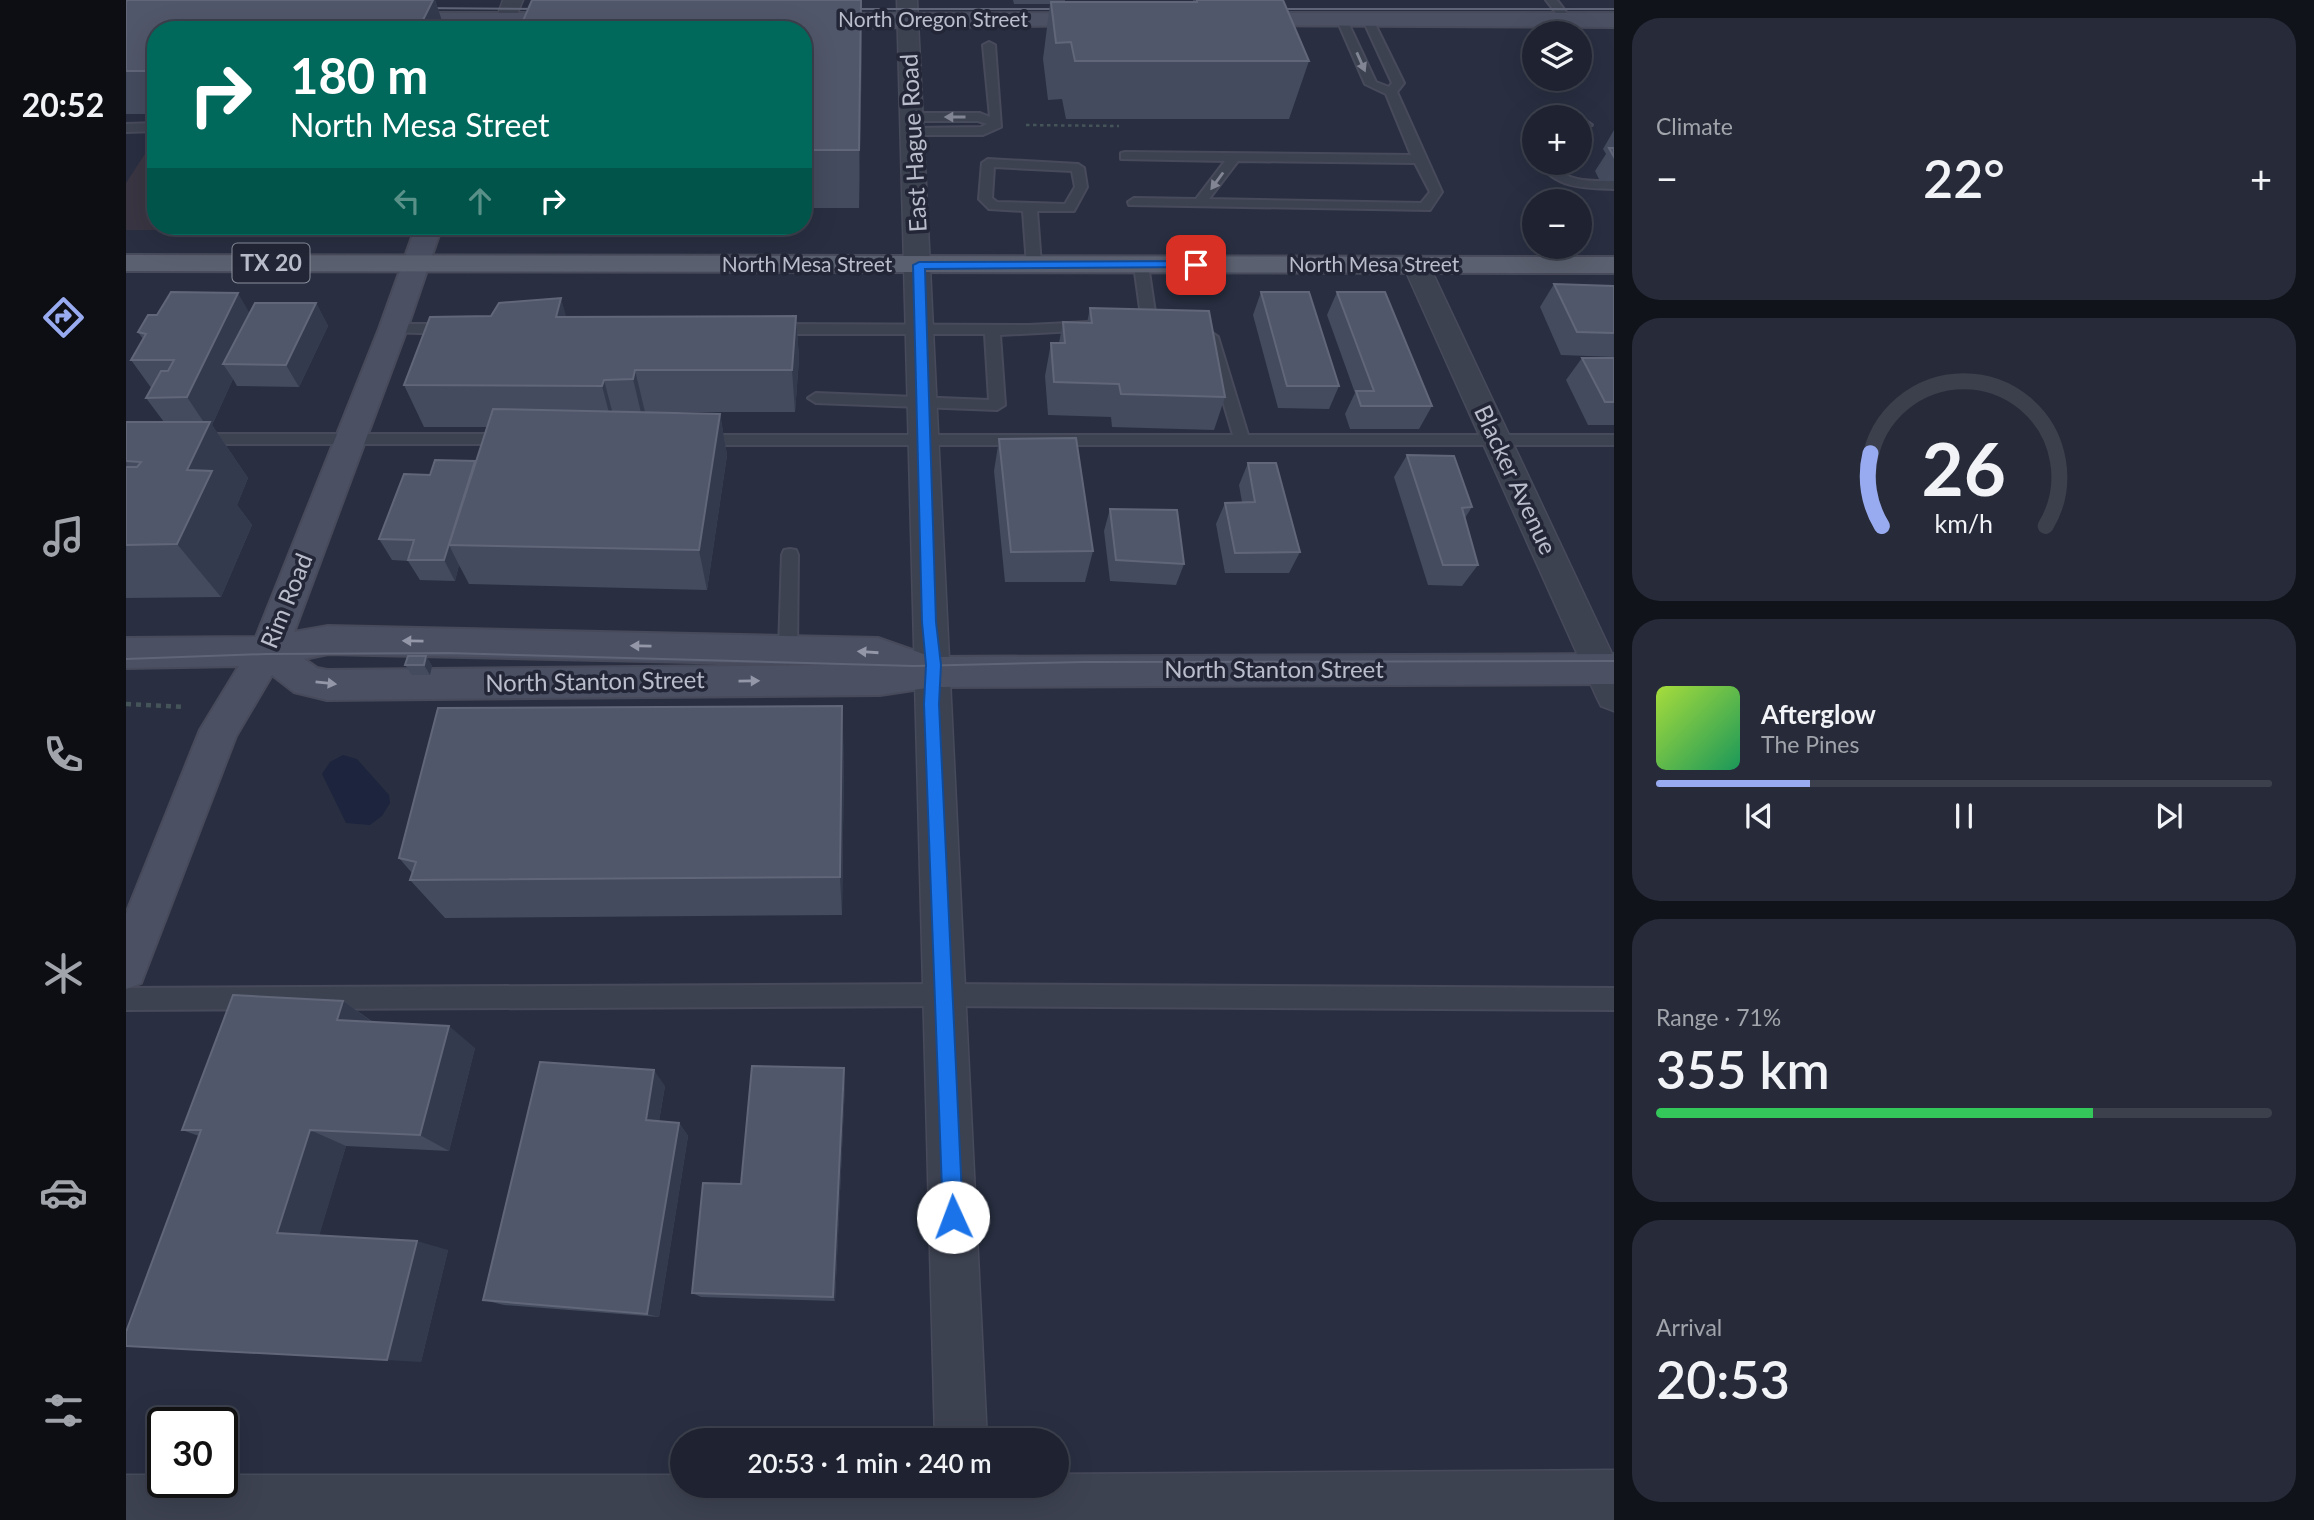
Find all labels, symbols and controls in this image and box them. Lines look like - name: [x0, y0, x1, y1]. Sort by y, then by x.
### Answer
- street label: North Oregon Street: [838, 6, 1028, 31]
- map controls: [1522, 21, 1592, 259]
- button: layers: [1522, 21, 1592, 91]
- text: 180 m: [290, 46, 428, 104]
- icon: right: [175, 49, 266, 140]
- one-way arrow: [1355, 52, 1367, 72]
- street label: East Hague Road: [893, 53, 932, 233]
- text: 20:52: [22, 85, 104, 124]
- text: North Mesa Street: [290, 105, 550, 144]
- button: +: [1522, 105, 1592, 175]
- one-way arrow: [944, 111, 966, 123]
- text: Climate: [1656, 112, 1733, 140]
- text: 22°: [1923, 147, 2005, 209]
- text: −: [1656, 155, 1678, 201]
- text: +: [2250, 155, 2272, 201]
- one-way arrow: [1210, 172, 1224, 190]
- icon: left: [388, 182, 426, 220]
- icon: ahead: [461, 182, 499, 220]
- icon: right: [534, 182, 572, 220]
- button: −: [1522, 189, 1592, 259]
- pin: [1166, 235, 1226, 295]
- road number: TX 20: [232, 244, 310, 282]
- icon: arrive: [1177, 246, 1215, 284]
- street label: North Mesa Street: [722, 251, 893, 276]
- street label: North Mesa Street: [1289, 251, 1460, 276]
- icon: directions: [39, 293, 88, 342]
- street label: Blacker Avenue: [1469, 400, 1564, 559]
- text: 26: [1922, 424, 2006, 512]
- text: km/h: [1935, 507, 1993, 537]
- icon: music: [39, 512, 88, 561]
- street label: Rim Road: [253, 549, 318, 652]
- one-way arrow: [402, 635, 424, 647]
- one-way arrow: [630, 640, 652, 651]
- one-way arrow: [857, 647, 879, 658]
- street label: North Stanton Street: [1164, 654, 1384, 683]
- street label: North Stanton Street: [485, 664, 705, 697]
- one-way arrow: [738, 675, 760, 687]
- one-way arrow: [315, 678, 337, 689]
- text: Afterglow: [1761, 698, 1876, 730]
- icon: phone: [39, 730, 88, 779]
- text: The Pines: [1761, 730, 1859, 758]
- icon: previous: [1740, 797, 1778, 835]
- icon: pause: [1945, 797, 1983, 835]
- icon: next: [2150, 797, 2188, 835]
- icon: climate: [39, 949, 88, 998]
- text: Range · 71%: [1656, 1003, 1781, 1031]
- text: 355 km: [1656, 1038, 1830, 1100]
- icon: car: [39, 1168, 88, 1217]
- position arrow: [916, 1180, 990, 1254]
- text: Arrival: [1656, 1313, 1722, 1341]
- text: 20:53: [1656, 1348, 1790, 1410]
- icon: filters: [39, 1386, 88, 1435]
- speed limit sign: 30: [147, 1407, 238, 1498]
- text: 20:53 · 1 min · 240 m: [747, 1447, 992, 1479]

